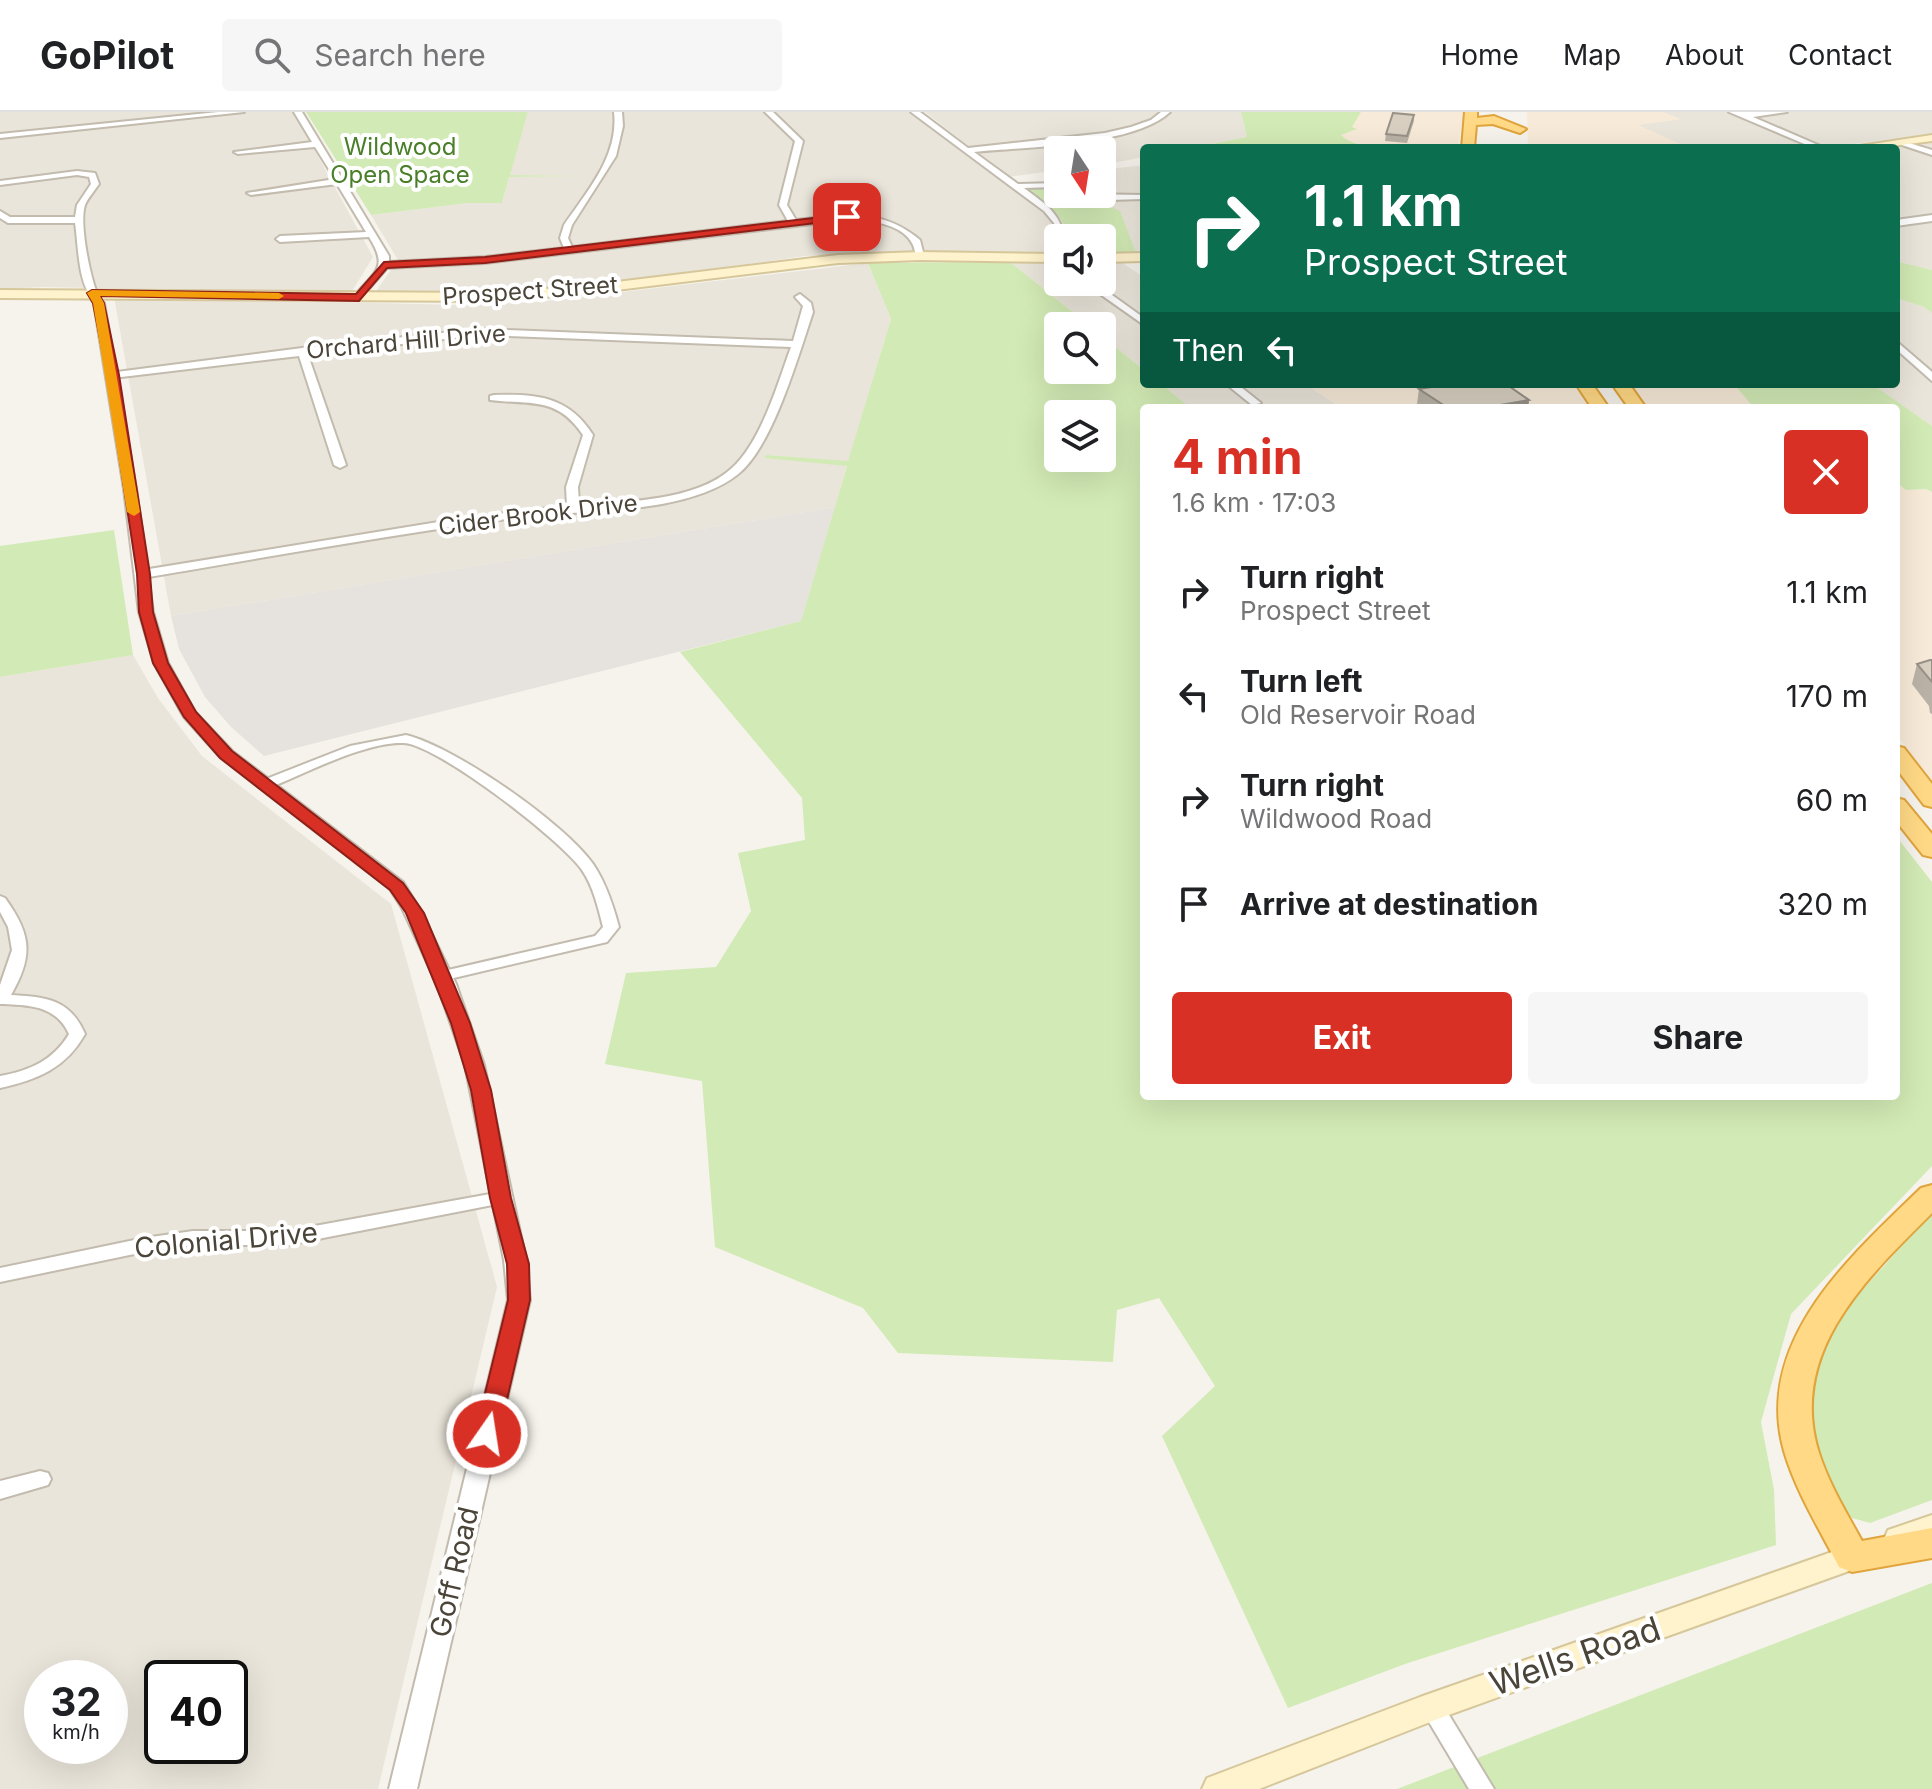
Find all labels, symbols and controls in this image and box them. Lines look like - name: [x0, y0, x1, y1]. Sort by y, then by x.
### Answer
- search box: [222, 19, 782, 91]
- text: GoPilot: [40, 32, 174, 78]
- icon: search: [250, 33, 294, 77]
- text: Search here: [314, 37, 486, 73]
- text: Home: [1440, 38, 1519, 72]
- text: Map: [1563, 38, 1621, 72]
- text: About: [1665, 38, 1744, 72]
- text: Contact: [1788, 38, 1892, 72]
- park label: Wildwood Open Space: [330, 132, 470, 189]
- north arrow: [1044, 136, 1116, 208]
- map controls: [1044, 136, 1116, 472]
- text: 1.1 km: [1304, 172, 1463, 240]
- icon: right: [1172, 176, 1276, 280]
- pin: [813, 183, 881, 251]
- icon: arrive: [825, 195, 869, 239]
- button: sound: [1044, 224, 1116, 296]
- text: Prospect Street: [1304, 240, 1568, 284]
- street label: Prospect Street: [441, 270, 619, 311]
- button: search: [1044, 312, 1116, 384]
- street label: Orchard Hill Drive: [305, 318, 507, 365]
- icon: left: [1260, 328, 1304, 372]
- text: Then: [1172, 332, 1244, 368]
- button: layers: [1044, 400, 1116, 472]
- text: 4 min: [1172, 427, 1303, 486]
- button: close: [1784, 430, 1868, 514]
- text: 1.6 km · 17:03: [1172, 487, 1336, 518]
- street label: Cider Brook Drive: [437, 488, 639, 541]
- text: Turn right: [1240, 559, 1384, 595]
- icon: right: [1172, 570, 1216, 614]
- text: 1.1 km: [1786, 574, 1868, 610]
- text: Prospect Street: [1240, 595, 1430, 626]
- text: Turn left: [1240, 663, 1362, 699]
- icon: left: [1172, 674, 1216, 718]
- text: 170 m: [1786, 678, 1868, 714]
- text: Old Reservoir Road: [1240, 699, 1476, 730]
- text: Turn right: [1240, 767, 1384, 803]
- icon: right: [1172, 778, 1216, 822]
- text: 60 m: [1796, 782, 1868, 818]
- text: Wildwood Road: [1240, 803, 1432, 834]
- icon: arrive: [1172, 882, 1216, 926]
- text: Arrive at destination: [1240, 886, 1538, 922]
- text: 320 m: [1778, 886, 1868, 922]
- button: Exit: [1172, 992, 1512, 1084]
- button: Share: [1528, 992, 1868, 1084]
- street label: Colonial Drive: [133, 1215, 319, 1265]
- position arrow: [445, 1392, 529, 1476]
- street label: Goff Road: [423, 1504, 485, 1640]
- street label: Wells Road: [1484, 1607, 1665, 1704]
- speed limit sign: 40: [144, 1660, 248, 1764]
- text: 32: [50, 1677, 102, 1726]
- text: km/h: [52, 1720, 100, 1744]

